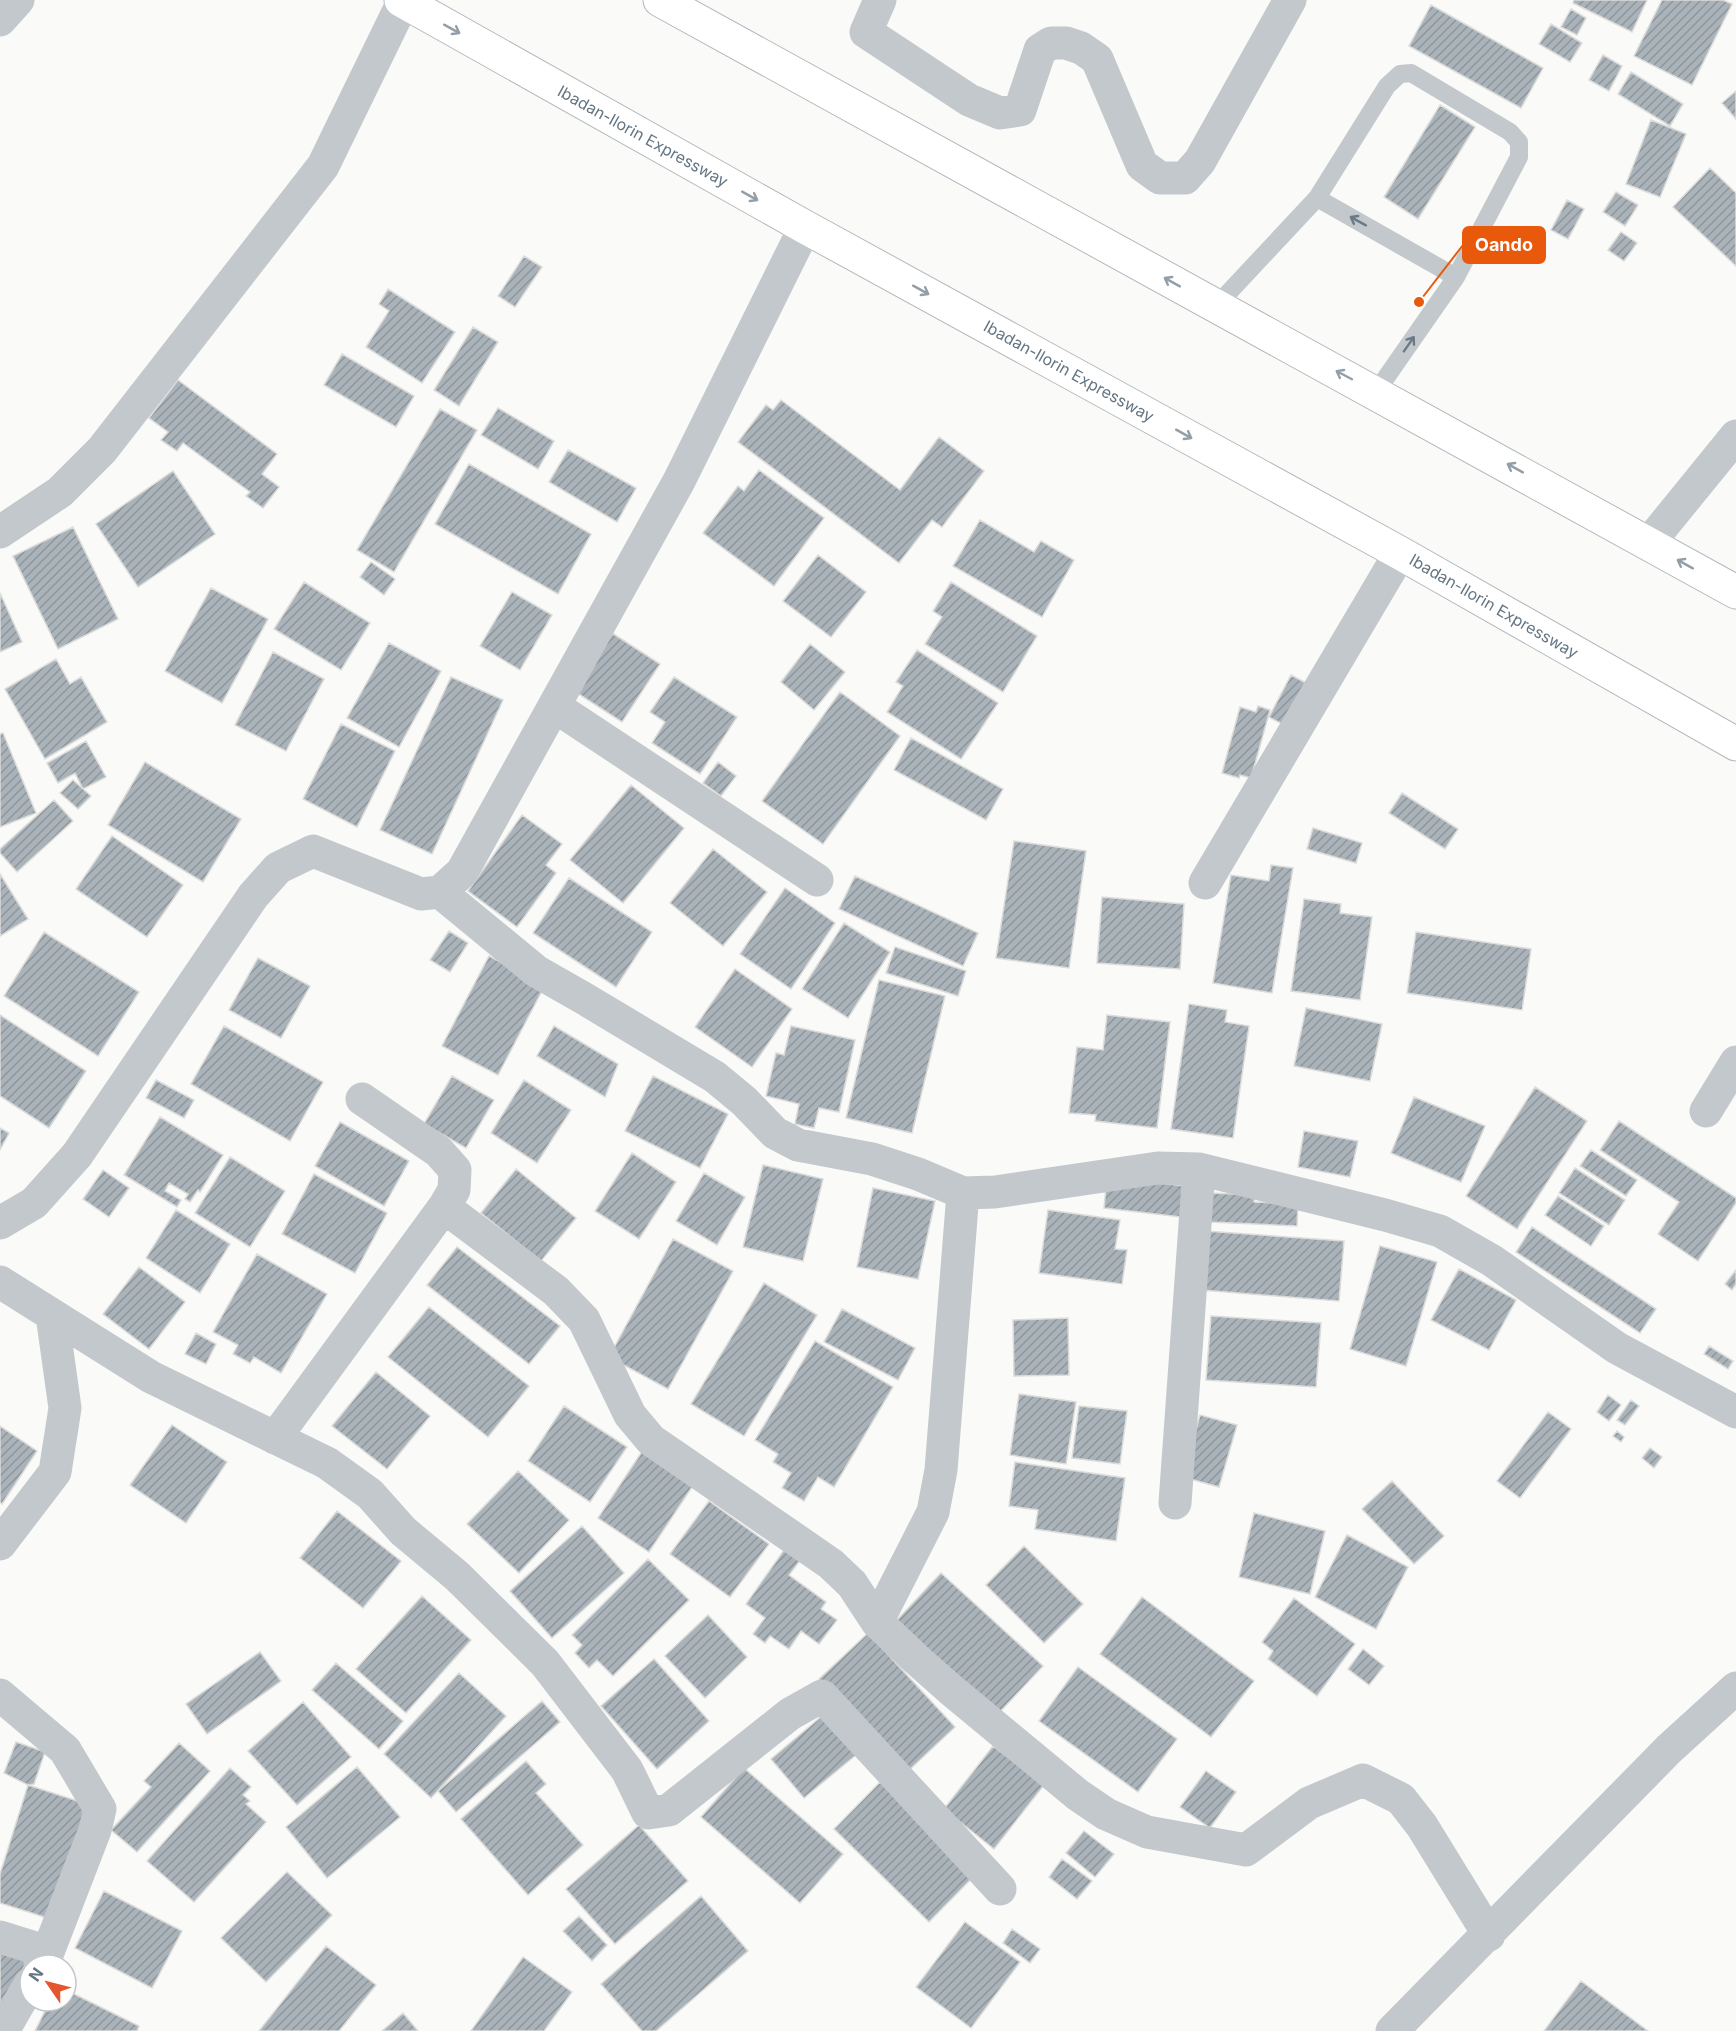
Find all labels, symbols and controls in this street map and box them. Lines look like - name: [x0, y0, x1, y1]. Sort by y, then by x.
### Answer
- one-way arrow: [442, 24, 460, 35]
- street label: Ibadan-Ilorin Expressway: [554, 81, 732, 191]
- one-way arrow: [741, 190, 758, 202]
- one-way arrow: [1349, 215, 1366, 227]
- callout: Oando: [1463, 227, 1545, 263]
- text: Oando: [1475, 234, 1533, 255]
- one-way arrow: [1164, 276, 1181, 288]
- one-way arrow: [911, 285, 929, 296]
- street label: Ibadan-Ilorin Expressway: [980, 316, 1158, 426]
- one-way arrow: [1403, 337, 1415, 353]
- one-way arrow: [1335, 369, 1353, 380]
- one-way arrow: [1175, 428, 1192, 440]
- one-way arrow: [1507, 462, 1524, 474]
- street label: Ibadan-Ilorin Expressway: [1406, 549, 1582, 663]
- one-way arrow: [1677, 557, 1694, 569]
- north arrow: [18, 1953, 78, 2013]
- text: N: [24, 1964, 47, 1985]

